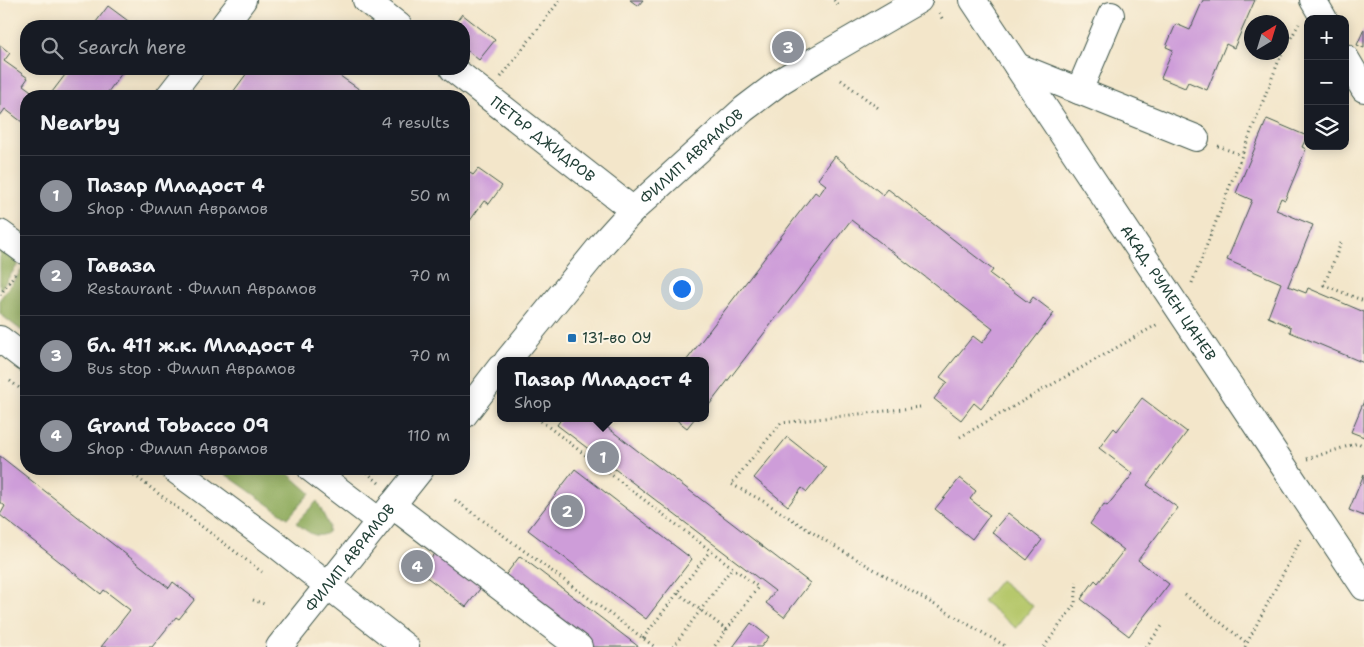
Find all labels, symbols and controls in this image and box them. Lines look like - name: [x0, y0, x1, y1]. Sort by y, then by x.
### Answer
- north arrow: [1244, 15, 1289, 60]
- map controls: [1304, 15, 1349, 150]
- button: +: [1304, 15, 1349, 60]
- search box: [20, 20, 470, 75]
- pin: 3: [772, 28, 804, 66]
- icon: search: [38, 34, 66, 62]
- text: Search here: [78, 35, 187, 60]
- button: −: [1304, 60, 1349, 105]
- street label: ПЕТЪР ДЖИДРОВ: [486, 92, 599, 187]
- street label: ФИЛИП АВРАМОВ: [636, 104, 748, 209]
- button: layers: [1304, 105, 1349, 150]
- text: Nearby: [40, 109, 120, 137]
- text: 4 results: [381, 112, 450, 133]
- text: Пазар Младост 4: [87, 173, 265, 198]
- text: 1: [52, 185, 60, 206]
- text: 50 m: [410, 185, 450, 206]
- text: Shop · Филип Аврамов: [87, 198, 268, 219]
- street label: АКАД. РУМЕН ЦАНЕВ: [1116, 221, 1221, 365]
- text: Гаваза: [87, 253, 155, 278]
- text: 2: [50, 265, 62, 286]
- text: 70 m: [409, 265, 450, 286]
- your location: [669, 276, 695, 302]
- text: Restaurant · Филип Аврамов: [87, 278, 316, 299]
- place label: 131-во ОУ: [582, 328, 651, 348]
- marker: 131-во ОУ: [566, 332, 578, 344]
- text: бл. 411 ж.к. Младост 4: [87, 333, 314, 358]
- text: 3: [50, 345, 62, 366]
- text: 70 m: [409, 345, 450, 366]
- popup: [497, 357, 709, 422]
- text: Bus stop · Филип Аврамов: [87, 358, 295, 379]
- text: Пазар Младост 4: [514, 367, 692, 392]
- text: Shop: [514, 392, 551, 413]
- text: Grand Tobacco 09: [87, 413, 269, 438]
- text: 4: [50, 425, 62, 446]
- text: 110 m: [407, 425, 450, 446]
- text: Shop · Филип Аврамов: [87, 438, 268, 459]
- pin: 1: [587, 438, 619, 476]
- pin: 2: [551, 492, 583, 530]
- street label: ФИЛИП АВРАМОВ: [301, 500, 399, 616]
- pin: 4: [401, 547, 433, 585]

